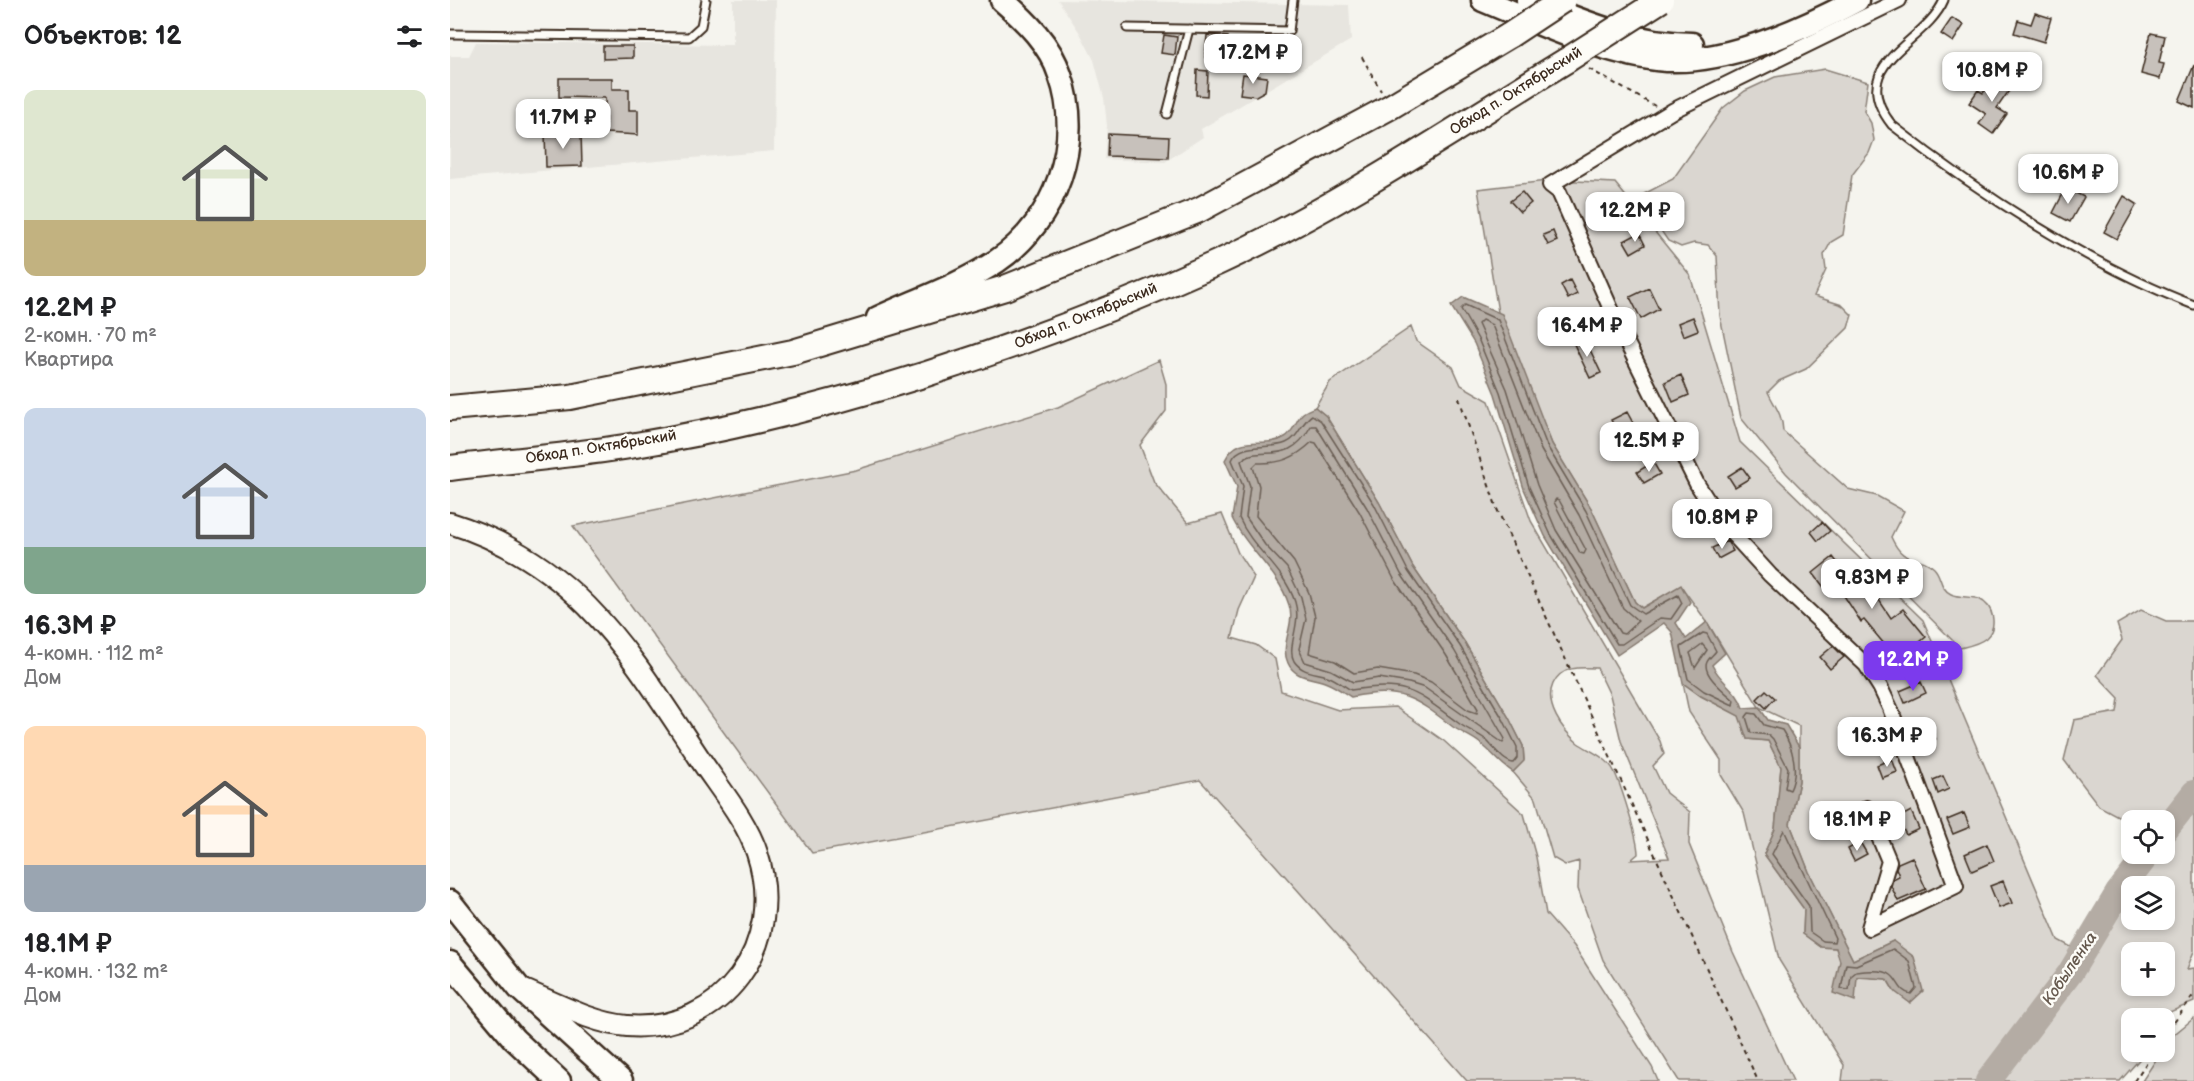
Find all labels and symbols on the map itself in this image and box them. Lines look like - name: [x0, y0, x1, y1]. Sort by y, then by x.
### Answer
- pin: 17.2M ₽: [1198, 34, 1308, 85]
- street label: Обход п. Октябрьский: [1446, 43, 1586, 139]
- pin: 10.8M ₽: [1937, 52, 2047, 103]
- pin: 11.7M ₽: [508, 99, 618, 150]
- pin: 10.6M ₽: [2013, 154, 2123, 205]
- pin: 12.2M ₽: [1580, 192, 1690, 243]
- street label: Обход п. Октябрьский: [1012, 279, 1160, 353]
- pin: 16.4M ₽: [1532, 307, 1642, 358]
- pin: 12.5M ₽: [1594, 422, 1704, 473]
- street label: Обход п. Октябрьский: [524, 426, 678, 468]
- pin: 10.8M ₽: [1667, 499, 1777, 550]
- pin: 9.83M ₽: [1817, 559, 1927, 610]
- pin: 12.2M ₽: [1858, 641, 1968, 692]
- pin: 16.3M ₽: [1832, 717, 1942, 768]
- pin: 18.1M ₽: [1802, 801, 1912, 852]
- water label: Кобыленка: [2039, 929, 2101, 1009]

